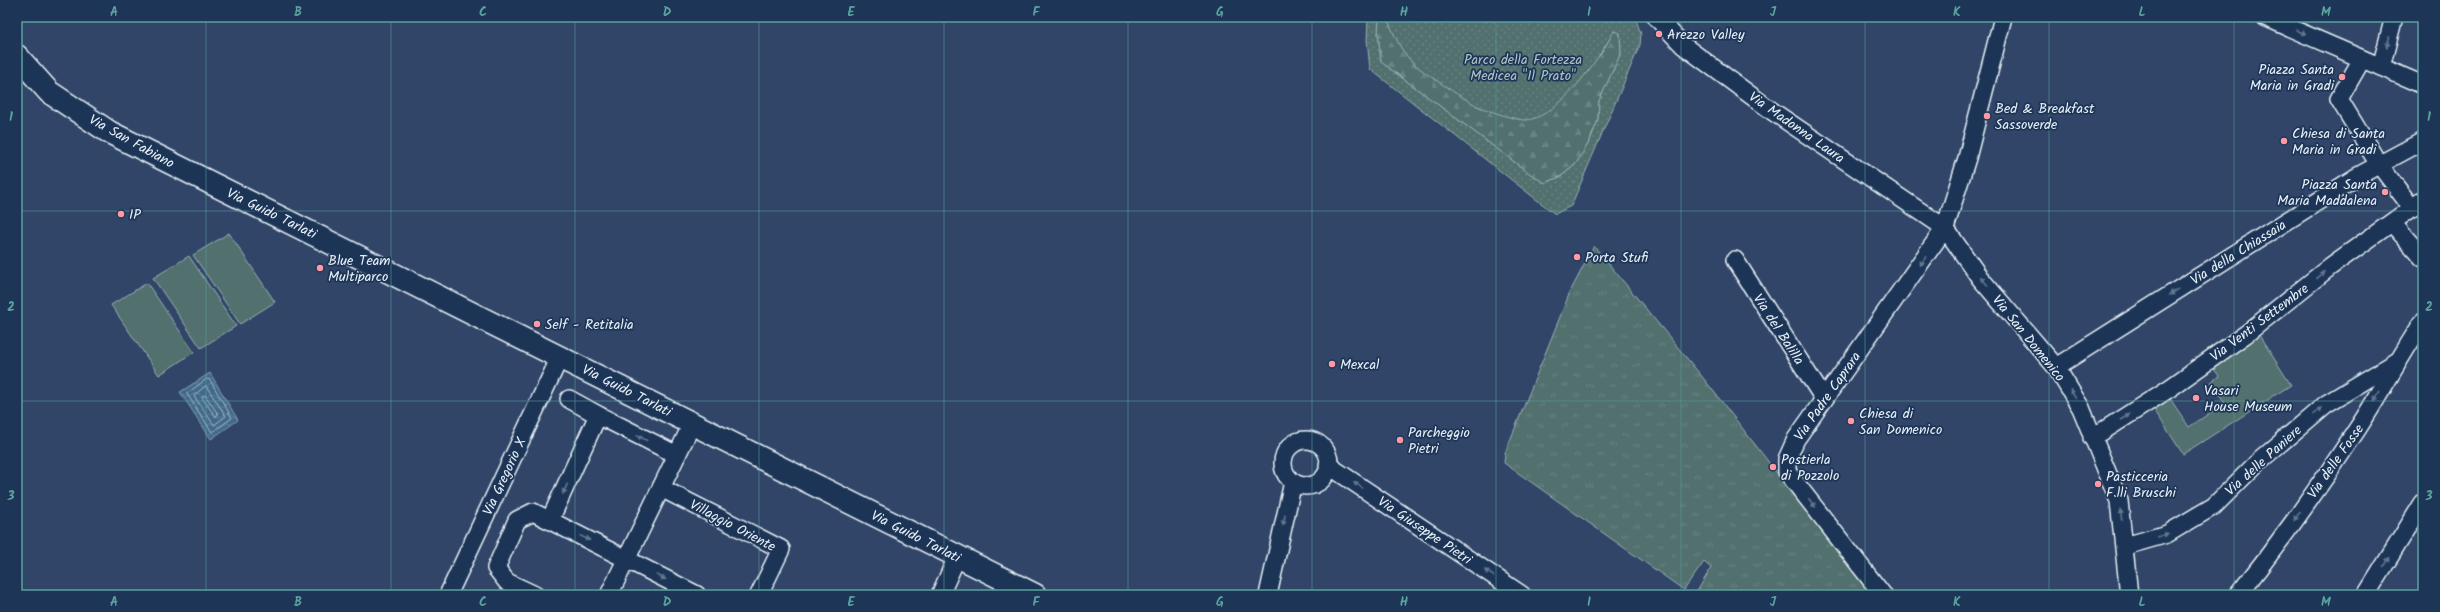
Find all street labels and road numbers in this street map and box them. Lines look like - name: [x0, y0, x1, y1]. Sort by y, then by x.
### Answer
- street label: Via Madonna Laura: [1744, 86, 1849, 169]
- street label: Via San Fabiano: [85, 109, 178, 175]
- street label: Via Guido Tarlati: [223, 183, 321, 246]
- street label: Via della Chiassaia: [2186, 215, 2291, 291]
- street label: Via Venti Settembre: [2206, 278, 2314, 367]
- street label: Via del Balilla: [1747, 290, 1809, 369]
- street label: Via San Domenico: [1986, 290, 2070, 387]
- street label: Via Padre Caprara: [1789, 347, 1867, 446]
- street label: Via Guido Tarlati: [578, 359, 676, 423]
- street label: Via delle Fosse: [2302, 419, 2370, 503]
- street label: Via delle Paniere: [2220, 420, 2308, 501]
- street label: Via Gregorio X: [477, 433, 533, 519]
- street label: Via Giuseppe Pietri: [1373, 491, 1477, 571]
- street label: Villaggio Oriente: [686, 494, 780, 558]
- street label: Via Guido Tarlati: [867, 505, 965, 569]

